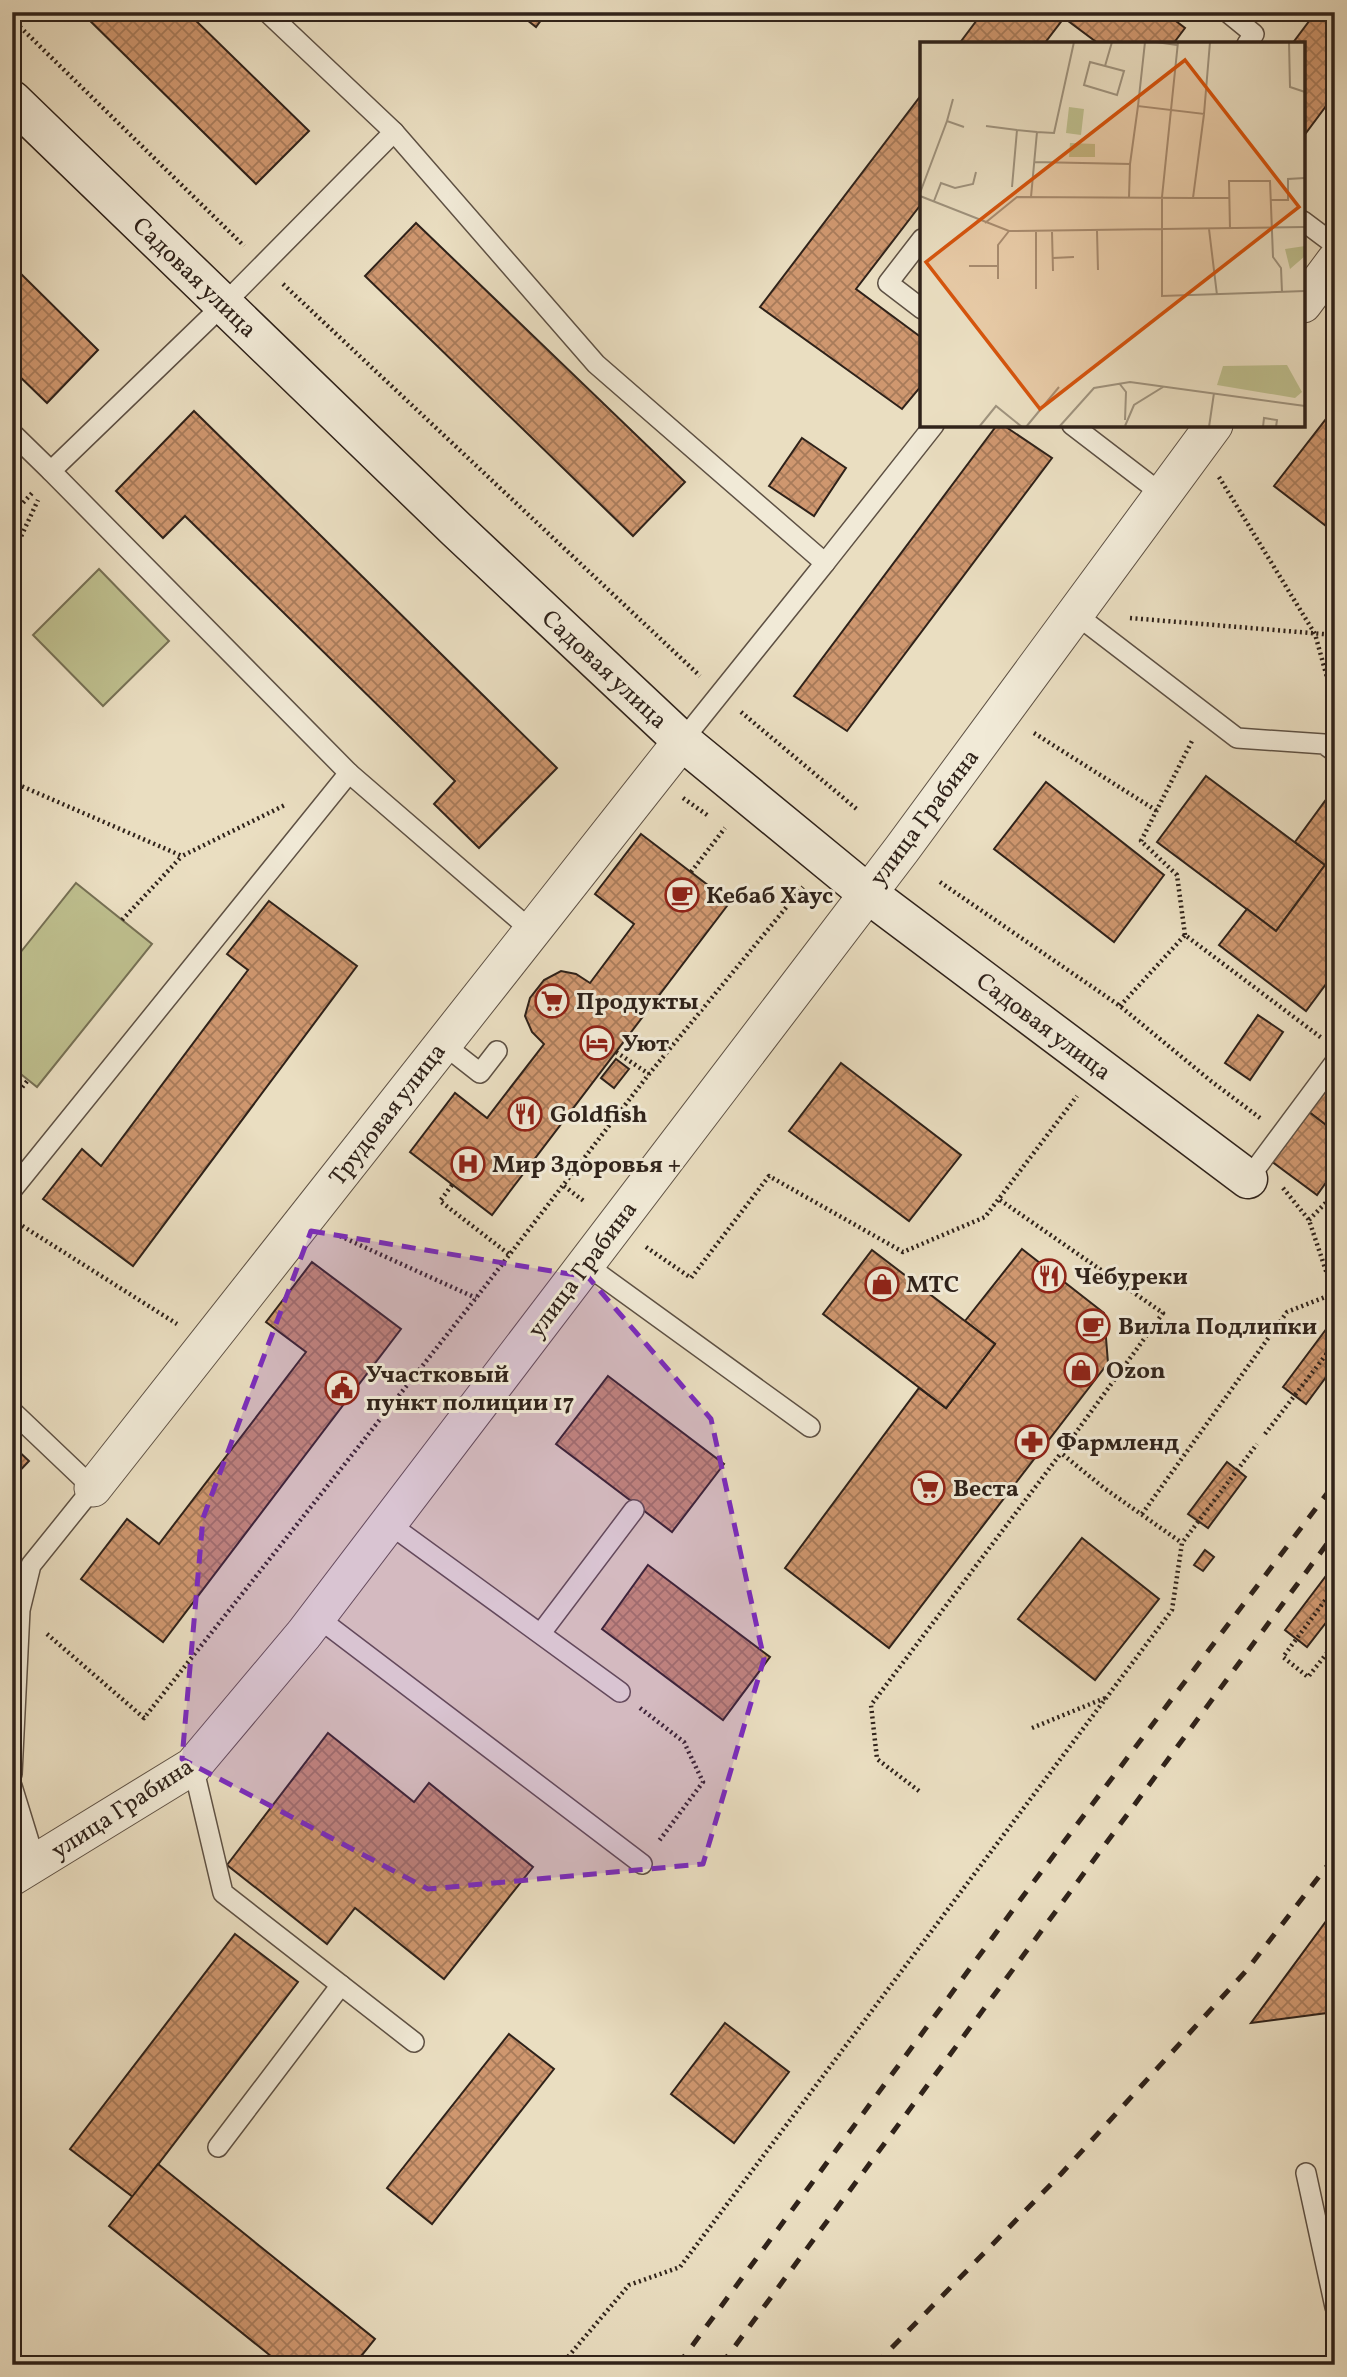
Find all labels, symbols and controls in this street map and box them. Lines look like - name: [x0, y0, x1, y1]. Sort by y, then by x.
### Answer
- inset map: [920, 42, 1305, 427]
- street label: Садовая улица: [124, 210, 264, 347]
- street label: Садовая улица: [533, 603, 674, 738]
- street label: улица Грабина: [863, 743, 988, 894]
- cafe icon: Кебаб Хаус: [663, 876, 701, 914]
- place label: Кебаб Хаус: [706, 880, 833, 914]
- street label: Садовая улица: [968, 965, 1118, 1090]
- supermarket icon: Продукты: [533, 982, 571, 1020]
- place label: Продукты: [576, 986, 699, 1020]
- hotel icon: Уют: [578, 1024, 616, 1062]
- place label: Уют: [622, 1028, 669, 1062]
- street label: Трудовая улица: [322, 1037, 455, 1194]
- restaurant icon: Goldfish: [506, 1095, 544, 1133]
- place label: Goldfish: [550, 1099, 647, 1133]
- hospital icon: Мир Здоровья +: [449, 1145, 487, 1183]
- place label: Мир Здоровья +: [492, 1149, 681, 1183]
- street label: улица Грабина: [521, 1195, 646, 1346]
- restaurant icon: Чебуреки: [1030, 1257, 1068, 1295]
- place label: Чебуреки: [1074, 1261, 1188, 1295]
- shop icon: МТС: [863, 1265, 901, 1303]
- place label: МТС: [906, 1269, 959, 1303]
- cafe icon: Вилла Подлипки: [1074, 1307, 1112, 1345]
- place label: Вилла Подлипки: [1118, 1311, 1317, 1345]
- shop icon: Ozon: [1062, 1351, 1100, 1389]
- place label: Ozon: [1106, 1355, 1166, 1389]
- place label: Участковый пункт полиции 17: [366, 1359, 574, 1421]
- public building icon: Участковый пункт полиции 17: [323, 1369, 361, 1407]
- pharmacy icon: Фармленд: [1013, 1423, 1051, 1461]
- place label: Фармленд: [1056, 1427, 1179, 1461]
- supermarket icon: Веста: [909, 1469, 947, 1507]
- place label: Веста: [953, 1473, 1019, 1507]
- street label: улица Грабина: [45, 1751, 201, 1869]

